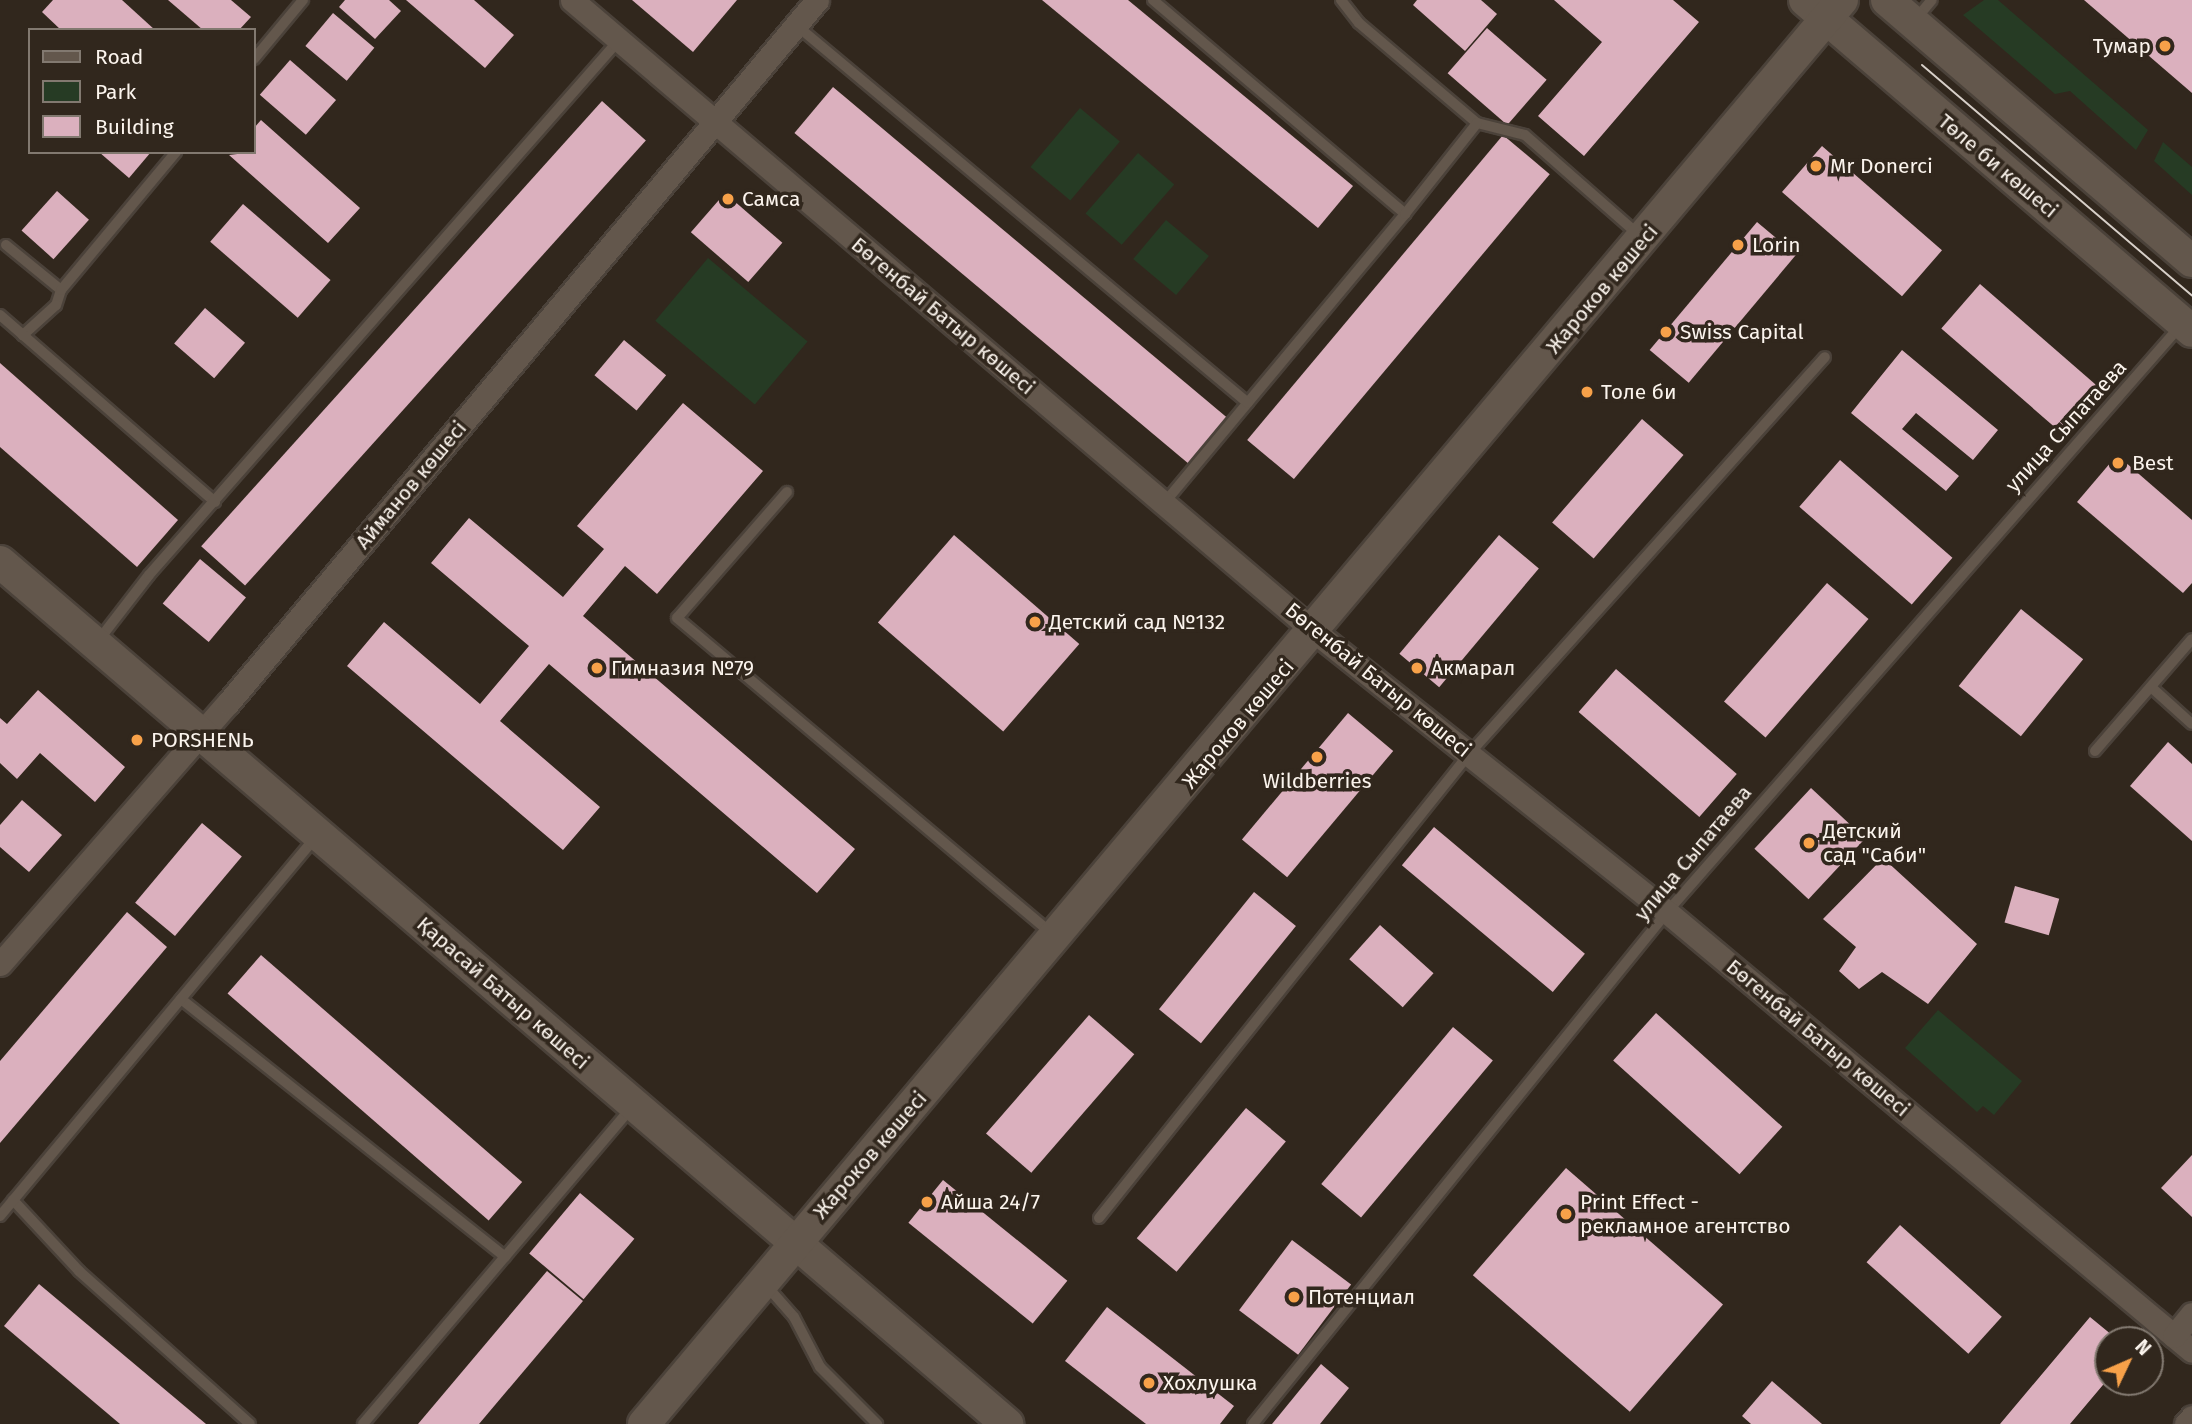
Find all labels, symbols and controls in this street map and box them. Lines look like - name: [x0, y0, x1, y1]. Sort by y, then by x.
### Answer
- legend: [28, 28, 256, 154]
- place label: Тумар: [2093, 33, 2151, 59]
- marker: Тумар: [2157, 38, 2173, 54]
- text: Road: [95, 44, 143, 70]
- text: Park: [95, 79, 136, 105]
- street label: Төле би көшесі: [1933, 109, 2063, 223]
- text: Building: [95, 114, 174, 140]
- place label: Mr Donerci: [1830, 153, 1933, 179]
- marker: Mr Donerci: [1808, 158, 1824, 174]
- place label: Самса: [742, 186, 800, 212]
- marker: Самса: [720, 191, 736, 207]
- street label: Жароков көшесі: [1541, 219, 1663, 359]
- street label: Бөгенбай Батыр көшесі: [846, 232, 1040, 400]
- place label: Lorin: [1752, 232, 1801, 258]
- marker: Lorin: [1730, 237, 1746, 253]
- place label: Swiss Capital: [1680, 319, 1804, 345]
- marker: Swiss Capital: [1658, 324, 1674, 340]
- street label: улица Сыпатаева: [2000, 355, 2132, 497]
- place label: Толе би: [1601, 379, 1677, 405]
- marker: Толе би: [1579, 384, 1595, 400]
- street label: Айманов көшесі: [350, 416, 472, 554]
- place label: Best: [2132, 450, 2174, 476]
- marker: Best: [2110, 455, 2126, 471]
- street label: Бөгенбай Батыр көшесі: [1280, 597, 1476, 763]
- place label: Детский сад №132: [1049, 609, 1225, 635]
- marker: Детский сад №132: [1027, 614, 1043, 630]
- street label: Жароков көшесі: [1177, 654, 1299, 794]
- place label: Гимназия №79: [611, 655, 754, 681]
- place label: Акмарал: [1431, 655, 1515, 681]
- marker: Гимназия №79: [589, 660, 605, 676]
- marker: Акмарал: [1409, 660, 1425, 676]
- place label: PORSHENЬ: [151, 727, 254, 753]
- marker: PORSHENЬ: [129, 732, 145, 748]
- marker: Wildberries: [1309, 749, 1325, 765]
- place label: Wildberries: [1262, 768, 1372, 794]
- street label: улица Сыпатаева: [1629, 780, 1757, 926]
- place label: Детский сад "Саби": [1823, 818, 1926, 868]
- marker: Детский сад "Саби": [1801, 835, 1817, 851]
- street label: Қарасай Батыр көшесі: [412, 911, 594, 1075]
- street label: Бөгенбай Батыр көшесі: [1721, 954, 1915, 1122]
- street label: Жароков көшесі: [808, 1086, 932, 1224]
- place label: Айша 24/7: [941, 1189, 1040, 1215]
- place label: Print Effect - рекламное агентство: [1580, 1189, 1790, 1239]
- marker: Айша 24/7: [919, 1194, 935, 1210]
- marker: Print Effect - рекламное агентство: [1558, 1206, 1574, 1222]
- place label: Потенциал: [1308, 1284, 1415, 1310]
- marker: Потенциал: [1286, 1289, 1302, 1305]
- north arrow: [2094, 1326, 2164, 1396]
- text: N: [2130, 1335, 2156, 1360]
- place label: Хохлушка: [1163, 1370, 1257, 1396]
- marker: Хохлушка: [1141, 1375, 1157, 1391]

